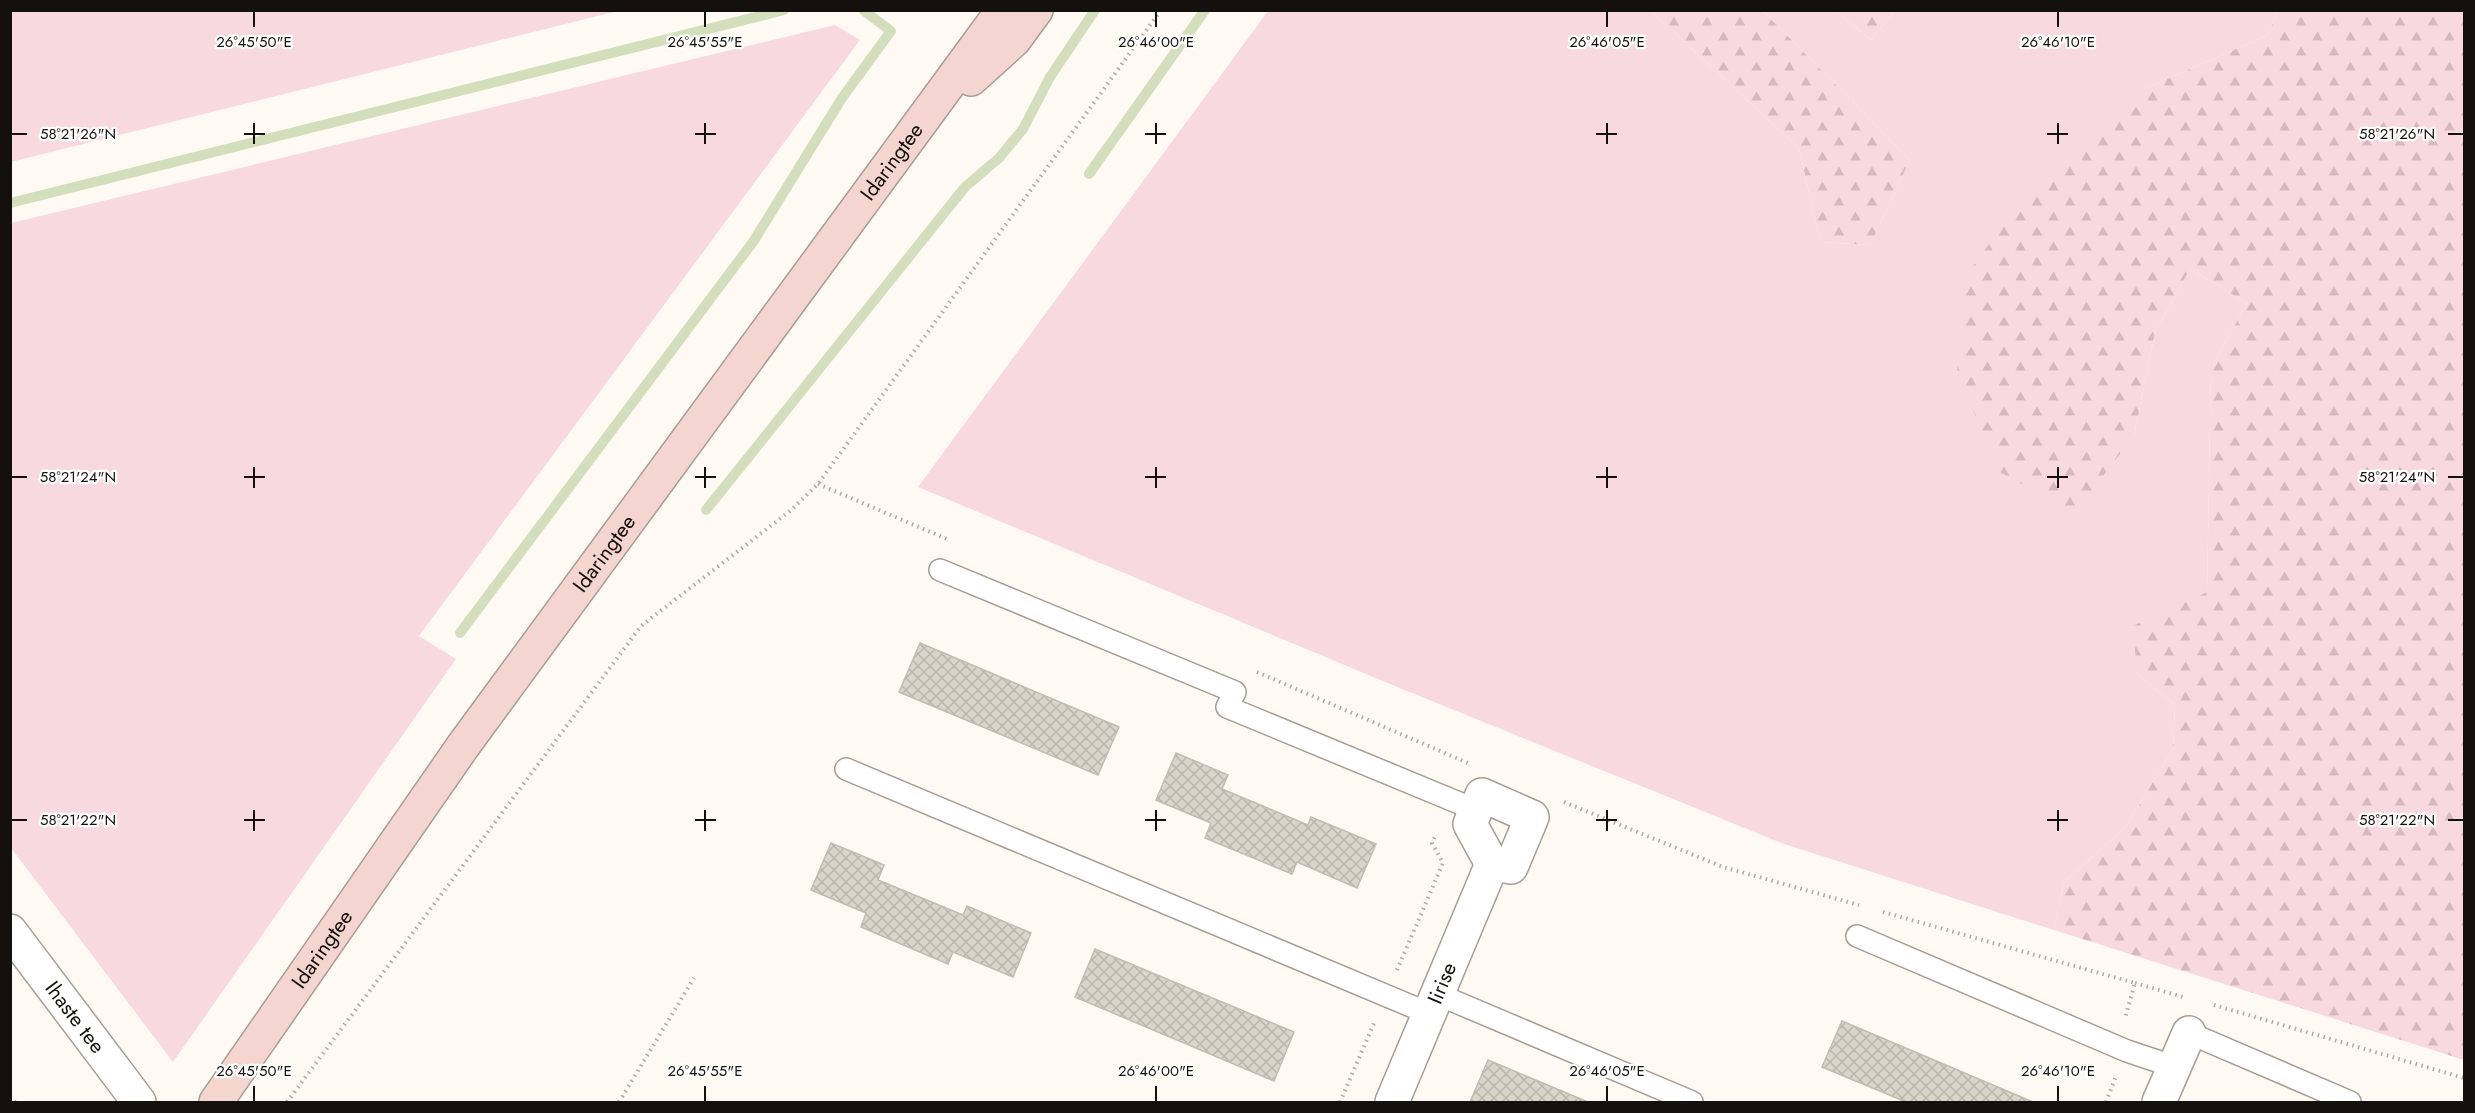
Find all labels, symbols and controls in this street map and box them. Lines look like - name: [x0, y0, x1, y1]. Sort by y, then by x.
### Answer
- text: 26°45'50"E: [216, 31, 292, 53]
- text: 26°45'55"E: [668, 31, 742, 53]
- text: 26°46'00"E: [1118, 31, 1194, 53]
- text: 26°46'05"E: [1569, 31, 1645, 53]
- text: 26°46'10"E: [2021, 31, 2095, 53]
- street label: Idaringtee: [853, 117, 930, 207]
- text: 58°21'26"N: [40, 123, 116, 145]
- text: 58°21'26"N: [2359, 123, 2435, 145]
- text: 58°21'24"N: [40, 466, 116, 488]
- text: 58°21'24"N: [2359, 466, 2435, 488]
- street label: Idaringtee: [566, 508, 643, 599]
- text: 58°21'22"N: [40, 809, 116, 831]
- text: 58°21'22"N: [2359, 809, 2435, 831]
- street label: Idaringtee: [284, 904, 360, 995]
- street label: Iirise: [1420, 957, 1464, 1009]
- street label: Ihaste tee: [38, 975, 112, 1060]
- text: 26°45'50"E: [216, 1060, 292, 1082]
- text: 26°45'55"E: [668, 1060, 742, 1082]
- text: 26°46'00"E: [1118, 1060, 1194, 1082]
- text: 26°46'05"E: [1569, 1060, 1645, 1082]
- text: 26°46'10"E: [2021, 1060, 2095, 1082]

